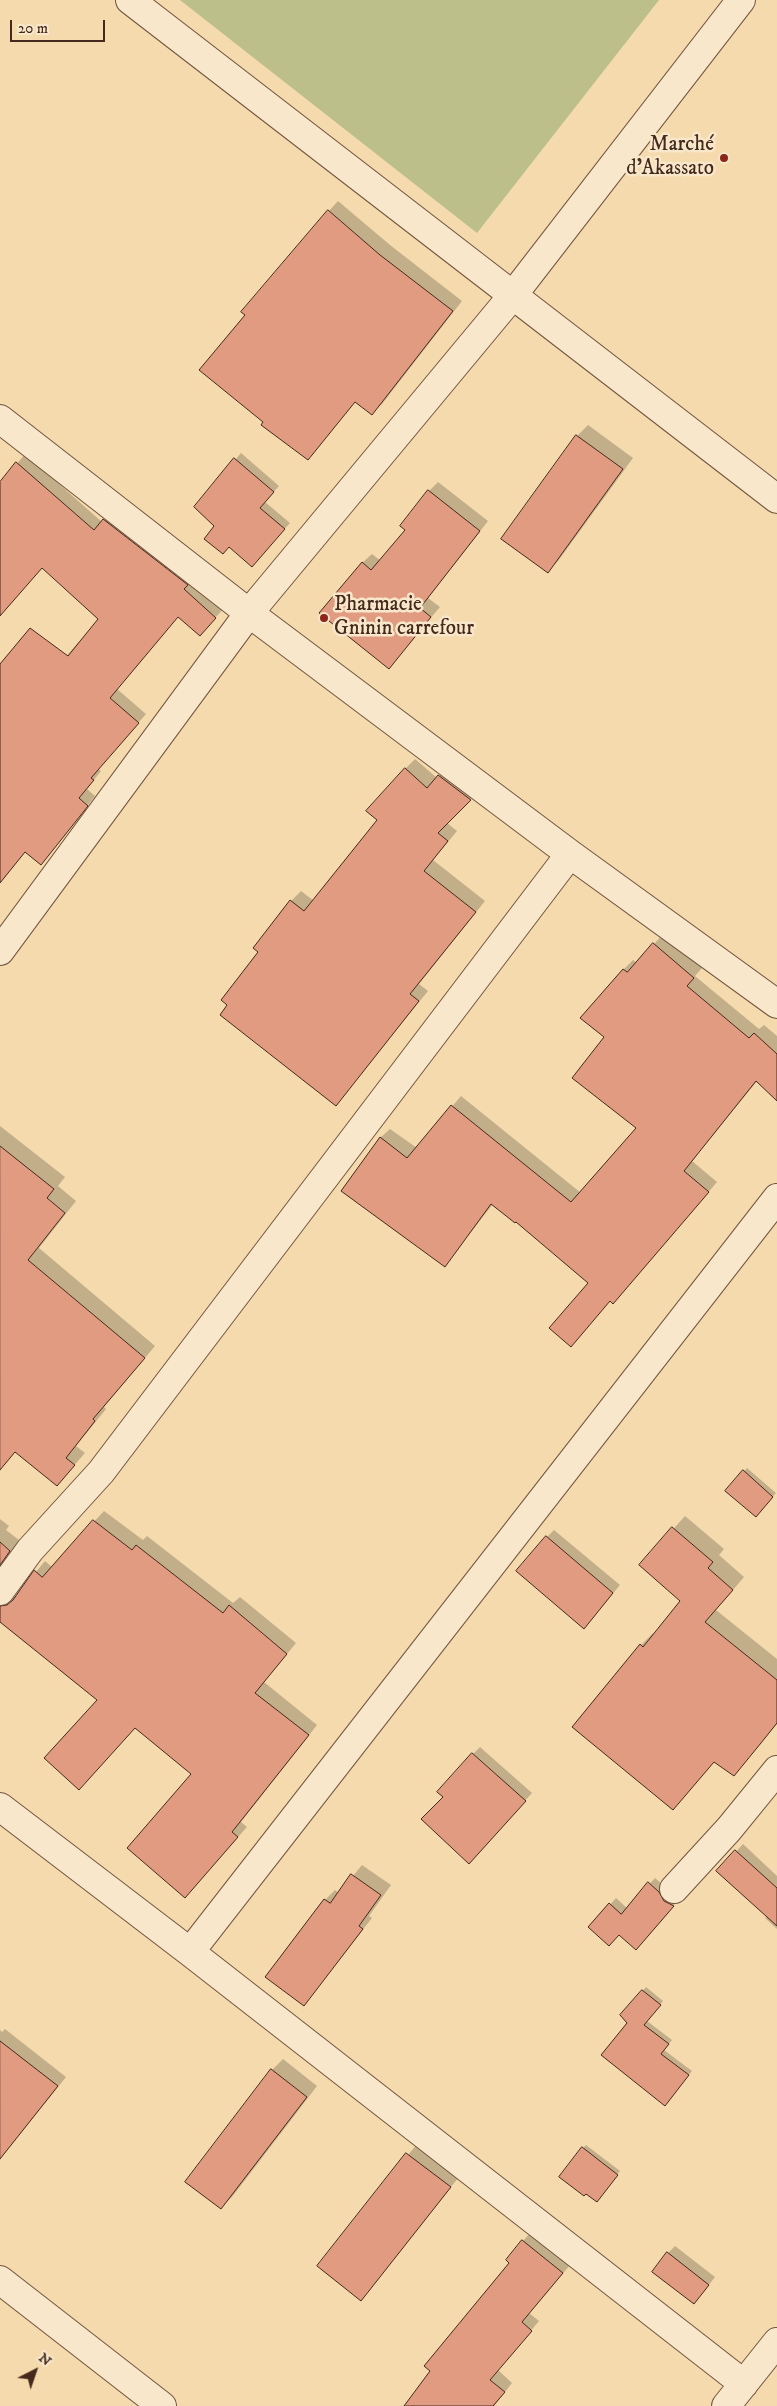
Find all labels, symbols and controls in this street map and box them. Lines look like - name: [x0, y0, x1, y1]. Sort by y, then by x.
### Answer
- scale bar: [12, 10, 108, 42]
- text: 20 m: [18, 19, 48, 38]
- place label: Marché d'Akassato: [626, 133, 714, 183]
- marker: Marché d'Akassato: [718, 152, 730, 164]
- place label: Pharmacie Gninin carrefour: [334, 593, 474, 643]
- marker: Pharmacie Gninin carrefour: [318, 612, 330, 624]
- north arrow: [10, 2346, 60, 2396]
- text: N: [35, 2349, 55, 2370]

